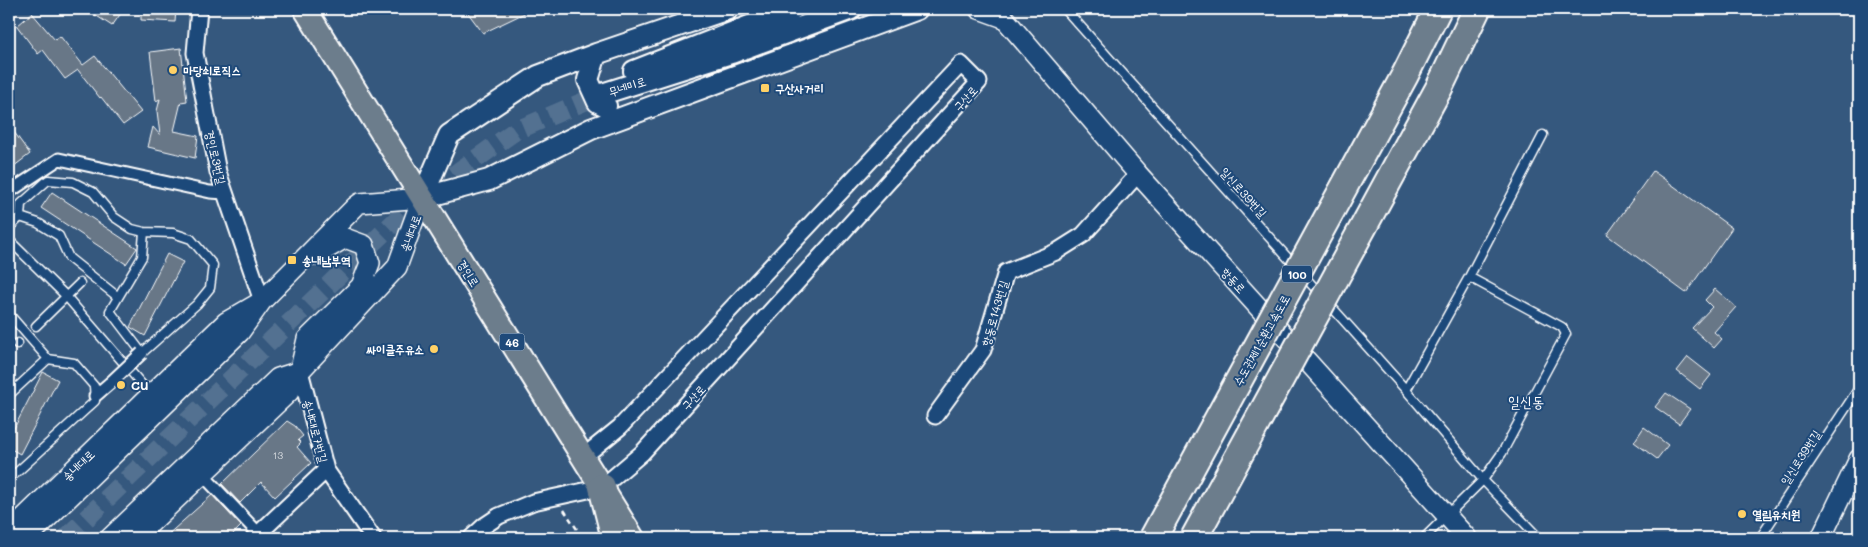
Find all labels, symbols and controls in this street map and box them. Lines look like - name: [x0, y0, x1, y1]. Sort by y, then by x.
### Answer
- place label: 마당쇠로직스: [183, 62, 241, 78]
- marker: 마당쇠로직스: [167, 64, 179, 76]
- street label: 무네미로: [606, 72, 648, 100]
- place label: 구산사거리: [775, 80, 823, 96]
- marker: 구산사거리: [759, 82, 771, 94]
- street label: 구산로: [949, 82, 981, 114]
- street label: 경인로3번길: [202, 128, 230, 186]
- street label: 일신로39번길: [1217, 163, 1271, 221]
- street label: 송내대로: [396, 212, 424, 254]
- place label: 송내남부역: [302, 252, 351, 268]
- marker: 송내남부역: [286, 254, 298, 266]
- street label: 경인로: [455, 256, 483, 290]
- street label: 항동로: [1218, 264, 1250, 296]
- road number: 100: [1282, 266, 1312, 282]
- street label: 항동로143번길: [977, 278, 1011, 348]
- street label: 수도권제1순환고속도로: [1229, 292, 1293, 388]
- road number: 46: [500, 334, 524, 351]
- place label: 싸이클주유소: [366, 341, 424, 357]
- marker: 싸이클주유소: [428, 343, 440, 355]
- place label: CU: [131, 377, 148, 393]
- marker: CU: [115, 379, 127, 391]
- street label: 구산로: [677, 381, 709, 413]
- district label: 일신동: [1508, 391, 1544, 411]
- street label: 송내대로7번길: [300, 398, 332, 465]
- street label: 일신로39번길: [1776, 426, 1824, 488]
- street label: 송내대로: [59, 446, 97, 484]
- house number: 13: [273, 448, 283, 462]
- place label: 열림유치원: [1752, 506, 1801, 522]
- marker: 열림유치원: [1736, 508, 1748, 520]

